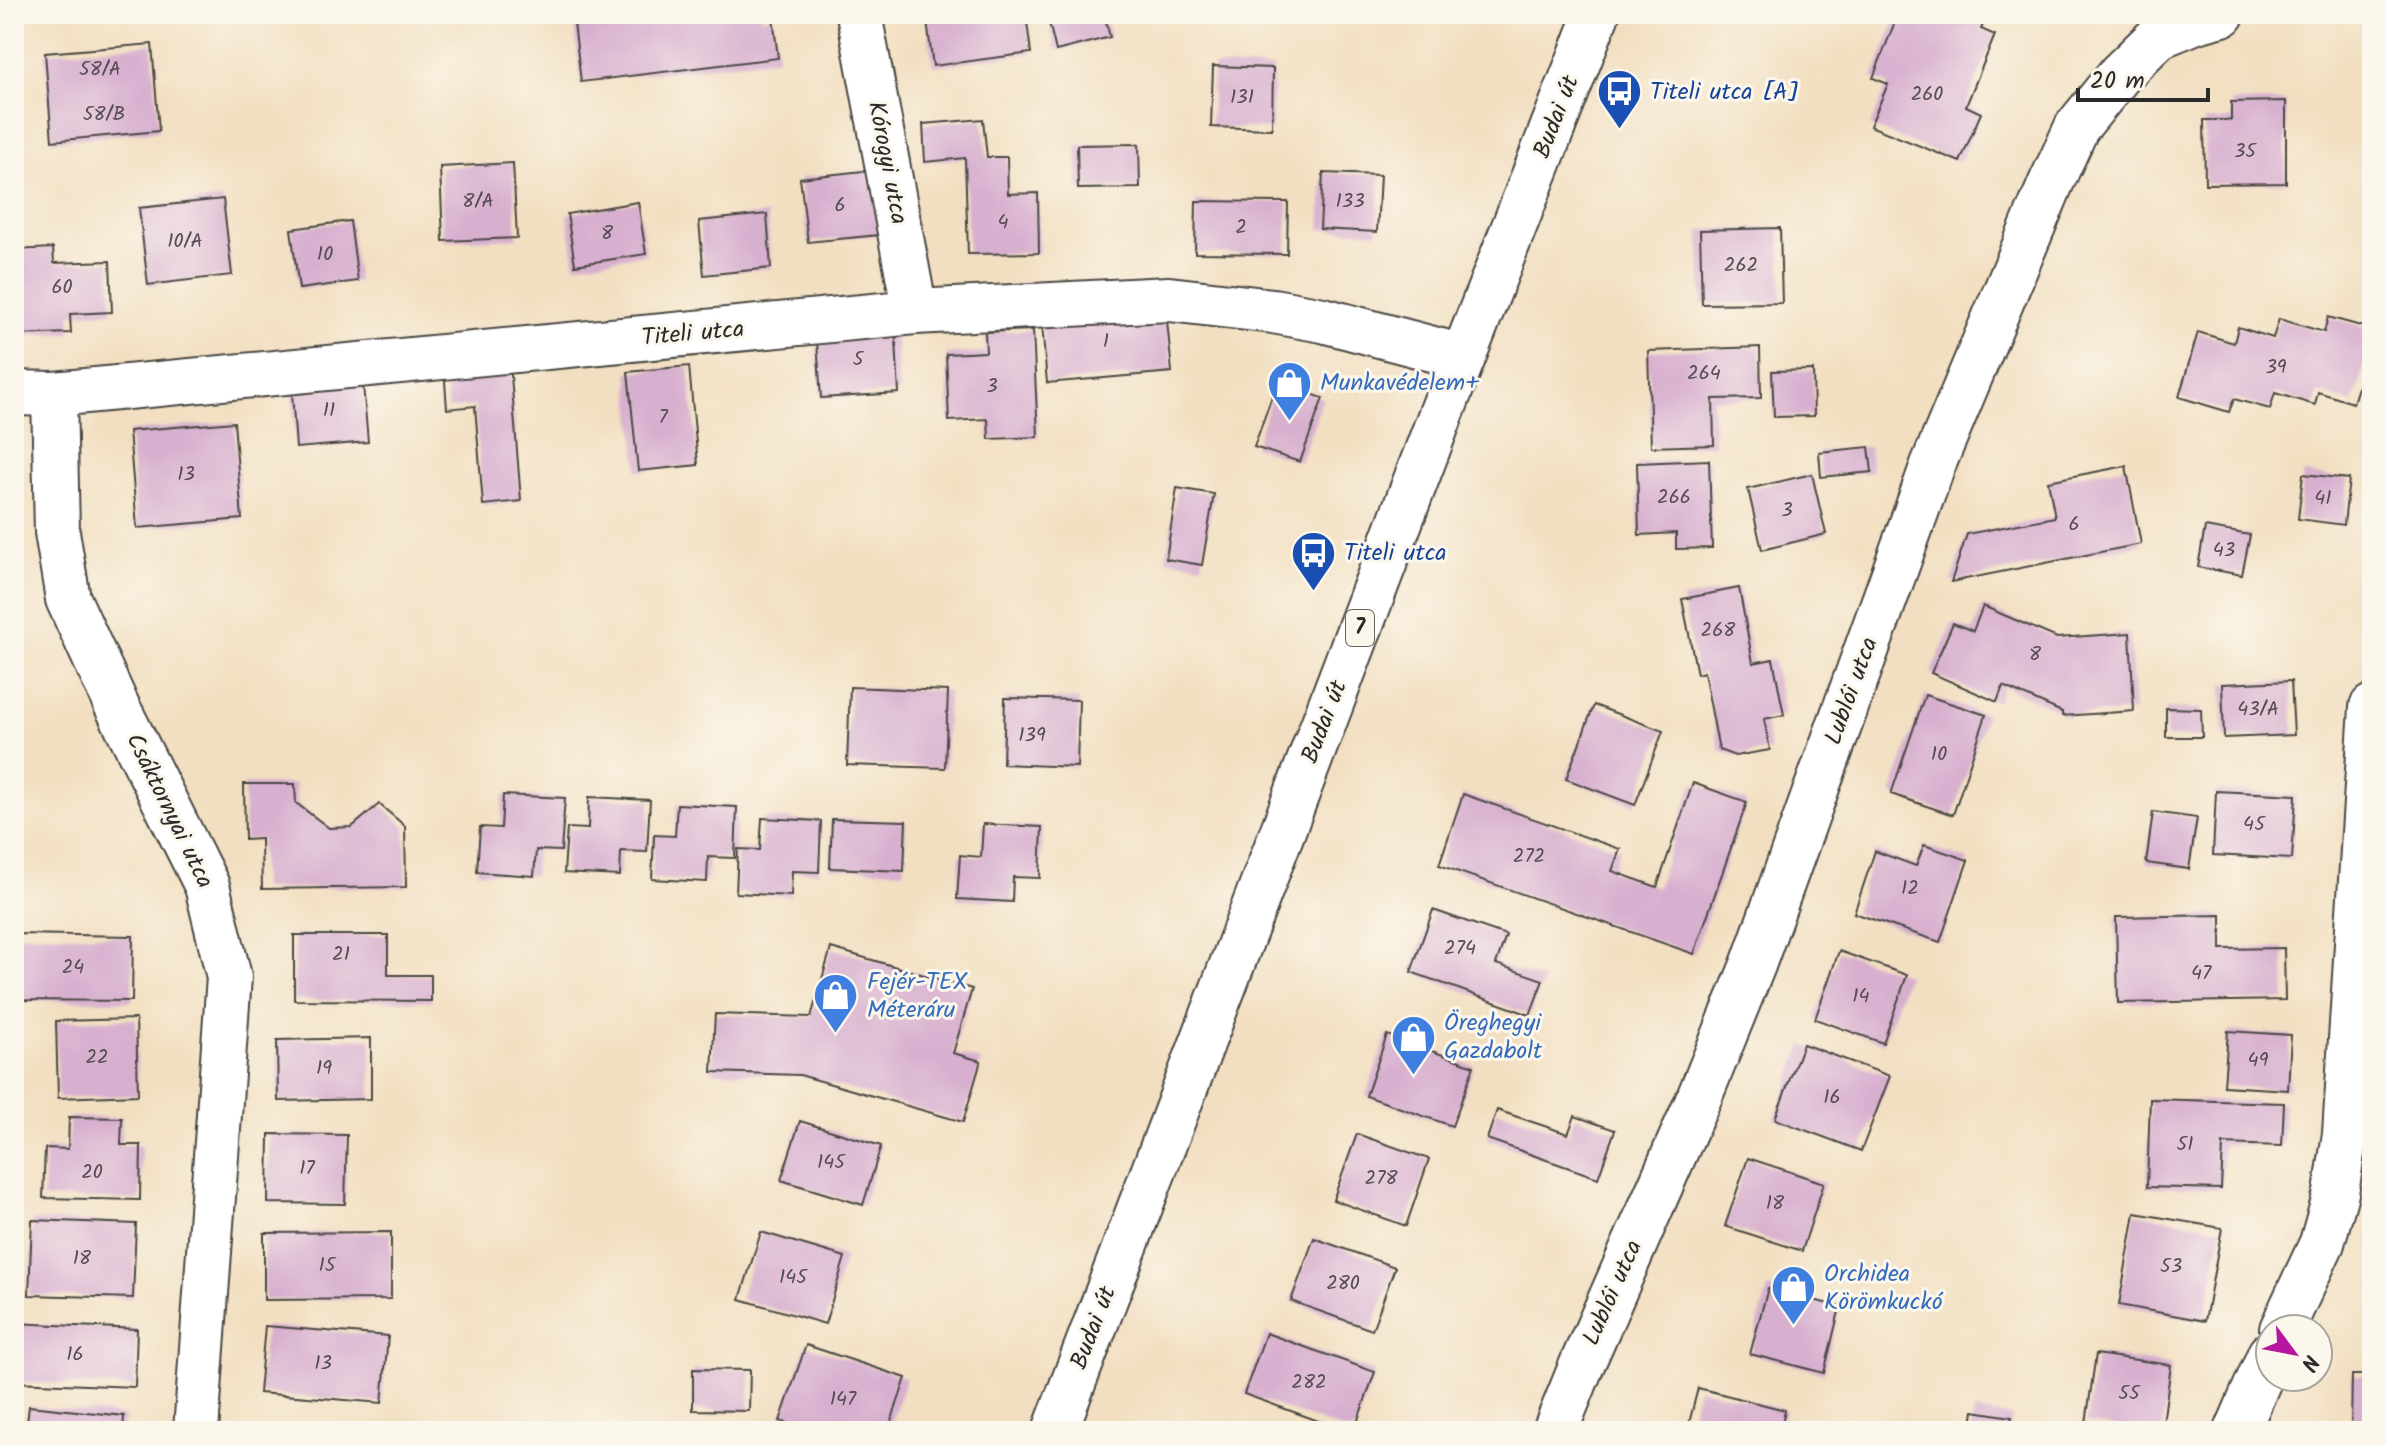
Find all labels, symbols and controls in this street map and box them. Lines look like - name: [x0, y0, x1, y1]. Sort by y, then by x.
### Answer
- scale bar: [2078, 52, 2208, 102]
- house number: 58/A: [79, 54, 121, 86]
- text: 20 m: [2090, 62, 2145, 101]
- bus stop icon: Titeli utca [A]: [1595, 68, 1643, 131]
- street label: Budai út: [1523, 69, 1591, 164]
- place label: Titeli utca [A]: [1650, 73, 1799, 112]
- house number: 260: [1911, 79, 1943, 111]
- house number: 131: [1230, 82, 1254, 114]
- street label: Kórogyi utca: [856, 98, 918, 228]
- house number: 58/B: [83, 99, 125, 131]
- house number: 35: [2234, 136, 2257, 168]
- house number: 8/A: [462, 186, 494, 218]
- house number: 133: [1335, 186, 1365, 218]
- house number: 6: [834, 190, 846, 222]
- house number: 4: [997, 207, 1009, 239]
- house number: 2: [1235, 212, 1247, 244]
- house number: 8: [601, 218, 614, 250]
- house number: 10/A: [167, 226, 203, 258]
- house number: 10: [317, 239, 333, 271]
- house number: 262: [1724, 250, 1758, 282]
- house number: 60: [51, 272, 73, 304]
- street label: Titeli utca: [640, 310, 746, 358]
- house number: 1: [1103, 326, 1109, 358]
- house number: 5: [853, 344, 865, 376]
- house number: 39: [2265, 352, 2287, 384]
- house number: 264: [1687, 358, 1721, 390]
- shop icon: Munkavédelem+: [1265, 359, 1313, 422]
- place label: Munkavédelem+: [1320, 364, 1480, 403]
- house number: 3: [986, 371, 998, 403]
- house number: 11: [323, 395, 335, 427]
- house number: 7: [658, 402, 668, 434]
- house number: 13: [177, 459, 195, 491]
- house number: 266: [1657, 482, 1691, 514]
- house number: 41: [2314, 483, 2332, 515]
- house number: 3: [1781, 495, 1793, 527]
- house number: 6: [2068, 509, 2080, 541]
- bus stop icon: Titeli utca: [1289, 529, 1337, 592]
- place label: Titeli utca: [1344, 534, 1447, 573]
- house number: 43: [2213, 535, 2235, 567]
- road number: 7: [1346, 610, 1374, 646]
- house number: 268: [1701, 615, 1736, 647]
- street label: Lublói utca: [1815, 632, 1889, 750]
- house number: 8: [2029, 639, 2042, 671]
- street label: Budai út: [1291, 674, 1359, 769]
- house number: 43/A: [2237, 694, 2279, 726]
- house number: 139: [1018, 720, 1046, 752]
- street label: Csáktornyai utca: [114, 727, 224, 895]
- house number: 10: [1931, 739, 1947, 771]
- house number: 45: [2243, 809, 2266, 841]
- house number: 272: [1513, 841, 1545, 873]
- house number: 12: [1901, 873, 1919, 905]
- house number: 274: [1444, 933, 1476, 965]
- house number: 21: [332, 939, 350, 971]
- house number: 24: [62, 952, 84, 984]
- house number: 47: [2191, 958, 2212, 990]
- place label: Fejér-TEX Méteráru: [867, 963, 969, 1030]
- shop icon: Fejér-TEX Méteráru: [812, 972, 860, 1035]
- house number: 14: [1852, 981, 1870, 1013]
- place label: Öreghegyi Gazdabolt: [1444, 1004, 1543, 1071]
- shop icon: Öreghegyi Gazdabolt: [1389, 1013, 1437, 1076]
- house number: 22: [85, 1042, 109, 1074]
- house number: 49: [2248, 1045, 2269, 1077]
- house number: 19: [316, 1053, 332, 1085]
- house number: 16: [1823, 1082, 1841, 1114]
- house number: 51: [2176, 1129, 2194, 1161]
- house number: 145: [817, 1147, 846, 1179]
- house number: 17: [299, 1153, 316, 1185]
- house number: 20: [81, 1157, 103, 1189]
- house number: 278: [1365, 1163, 1398, 1195]
- house number: 18: [1766, 1188, 1785, 1220]
- street label: Lublói utca: [1572, 1234, 1654, 1352]
- house number: 18: [73, 1243, 92, 1275]
- house number: 15: [318, 1250, 337, 1282]
- house number: 53: [2160, 1251, 2182, 1283]
- place label: Orchidea Körömkuckó: [1824, 1255, 1944, 1322]
- house number: 145: [779, 1262, 808, 1294]
- shop icon: Orchidea Körömkuckó: [1769, 1264, 1817, 1327]
- house number: 280: [1326, 1268, 1360, 1300]
- street label: Budai út: [1060, 1280, 1128, 1375]
- north arrow: [2254, 1313, 2334, 1393]
- house number: 16: [66, 1339, 84, 1371]
- text: N: [2290, 1347, 2327, 1378]
- house number: 13: [314, 1348, 332, 1380]
- house number: 282: [1291, 1367, 1327, 1399]
- house number: 55: [2118, 1378, 2141, 1410]
- house number: 147: [830, 1384, 857, 1416]

